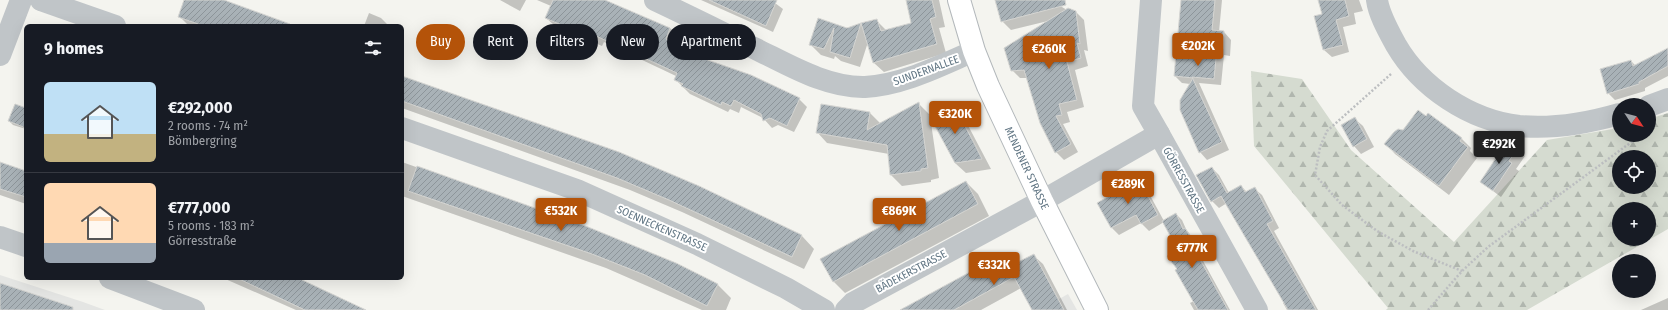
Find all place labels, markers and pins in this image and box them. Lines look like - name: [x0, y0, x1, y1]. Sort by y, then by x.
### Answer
- pin: €202K: [1170, 33, 1226, 67]
- pin: €260K: [1021, 36, 1077, 70]
- pin: €320K: [927, 101, 983, 135]
- pin: €292K: [1471, 131, 1527, 165]
- pin: €289K: [1100, 171, 1156, 205]
- pin: €532K: [533, 198, 589, 232]
- pin: €869K: [871, 198, 927, 232]
- pin: €777K: [1164, 235, 1220, 269]
- pin: €332K: [966, 252, 1022, 286]

